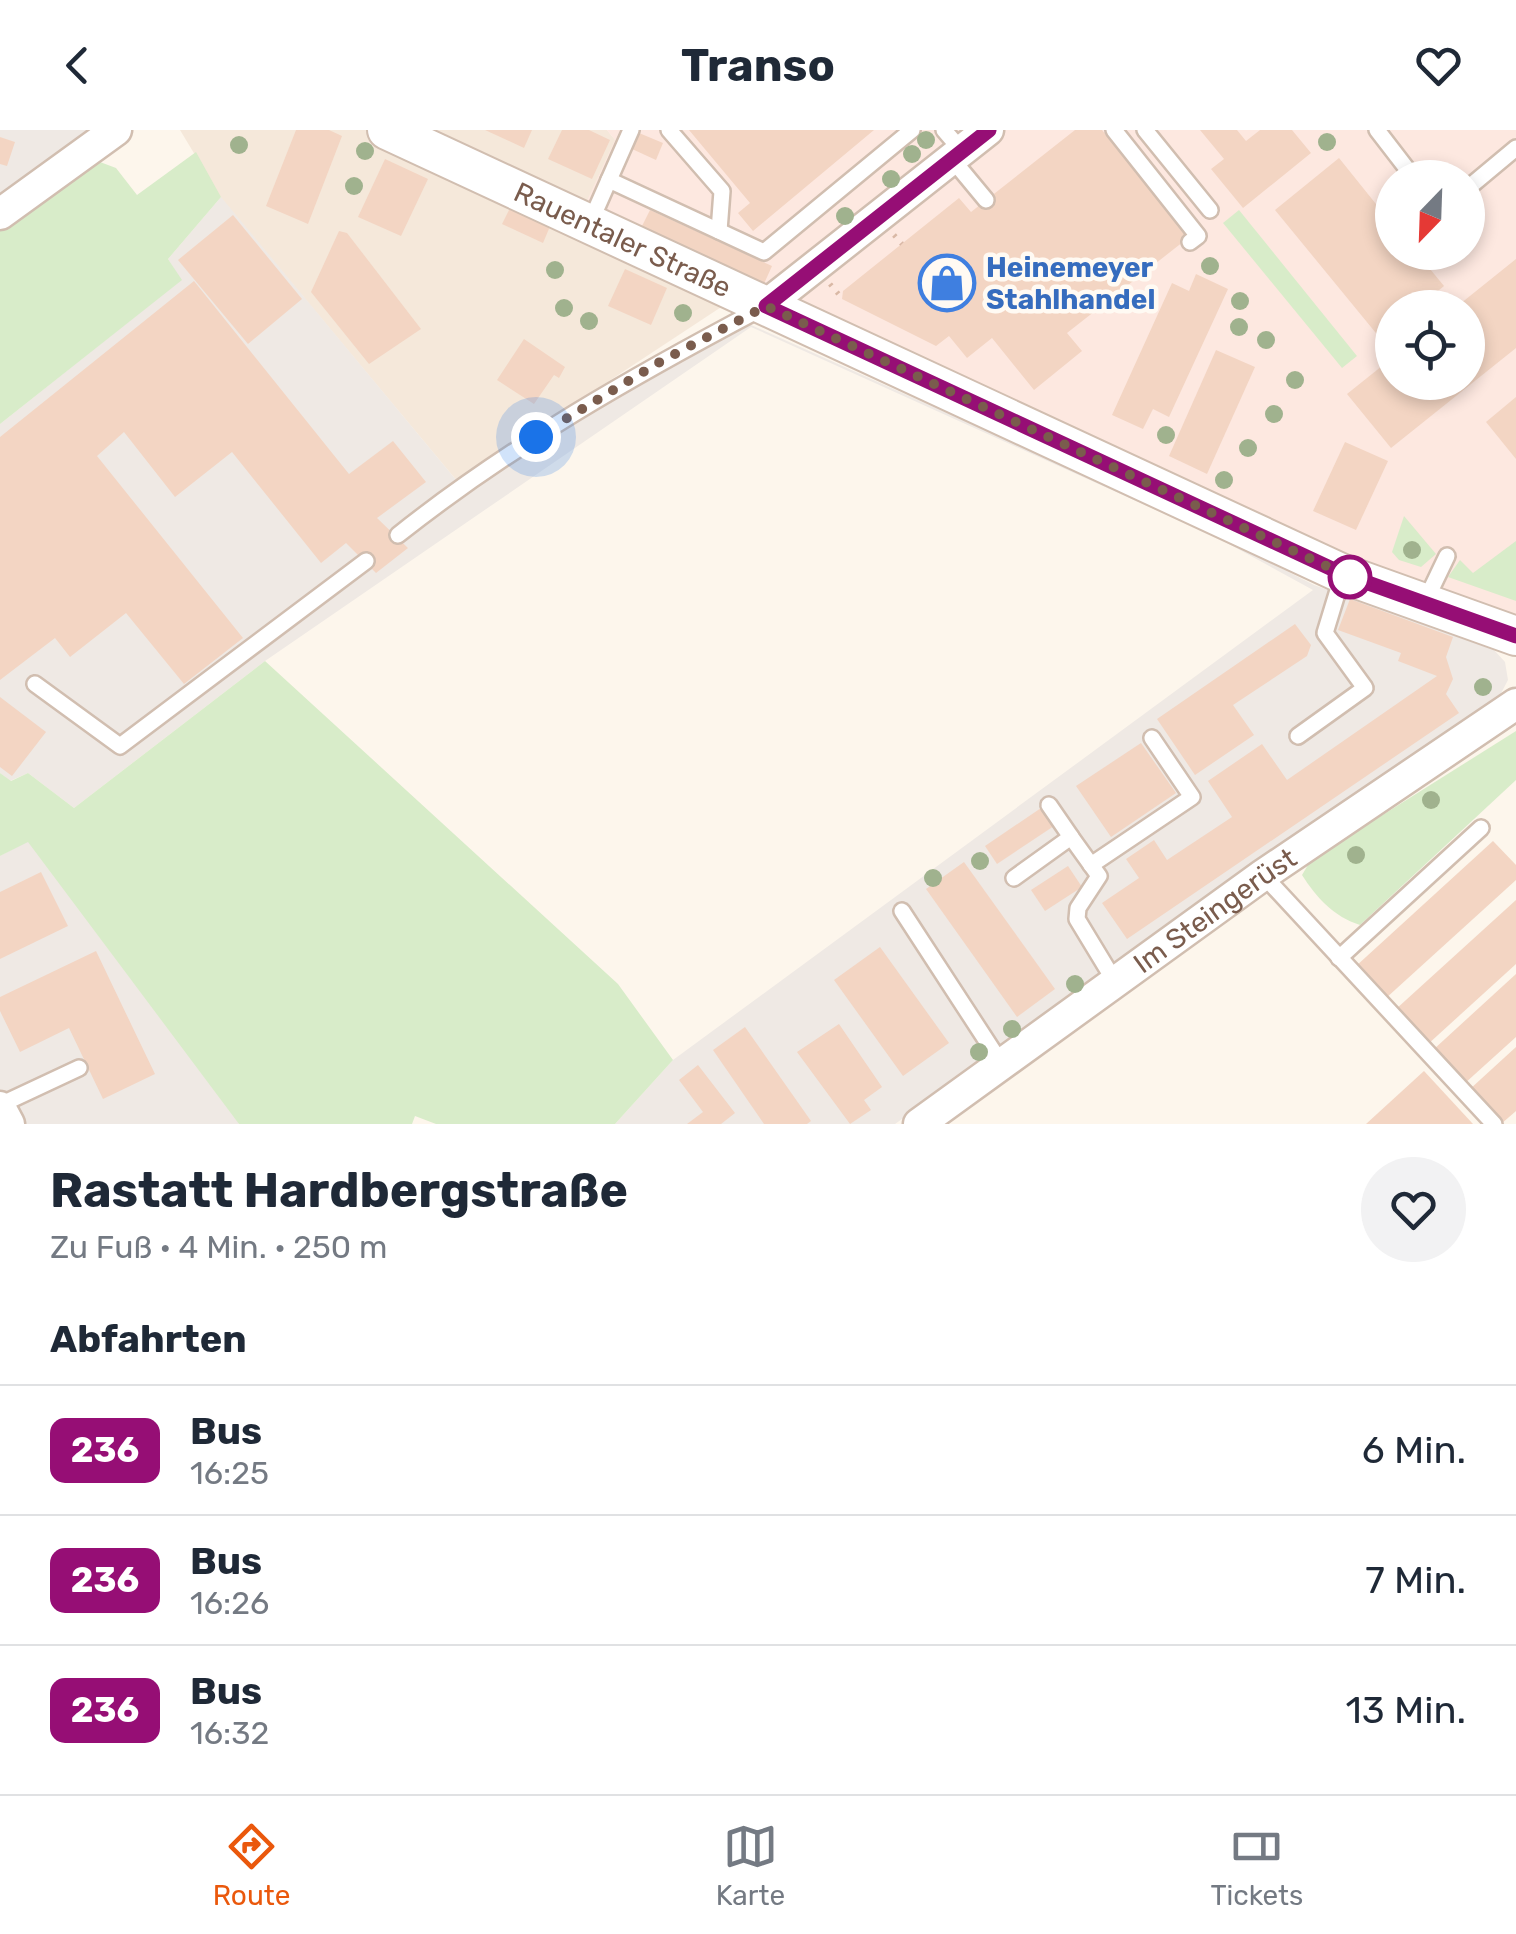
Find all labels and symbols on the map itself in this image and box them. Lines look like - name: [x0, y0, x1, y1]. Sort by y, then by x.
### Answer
- north arrow: [1375, 160, 1485, 270]
- street label: Rauentaler Straße: [509, 175, 737, 304]
- place label: Heinemeyer Stahlhandel: [986, 251, 1155, 316]
- shop icon: Heinemeyer Stahlhandel: [917, 253, 977, 313]
- your location: [511, 412, 561, 462]
- unlabelled marker: [1329, 556, 1371, 598]
- street label: Im Steingerüst: [1127, 841, 1303, 980]

